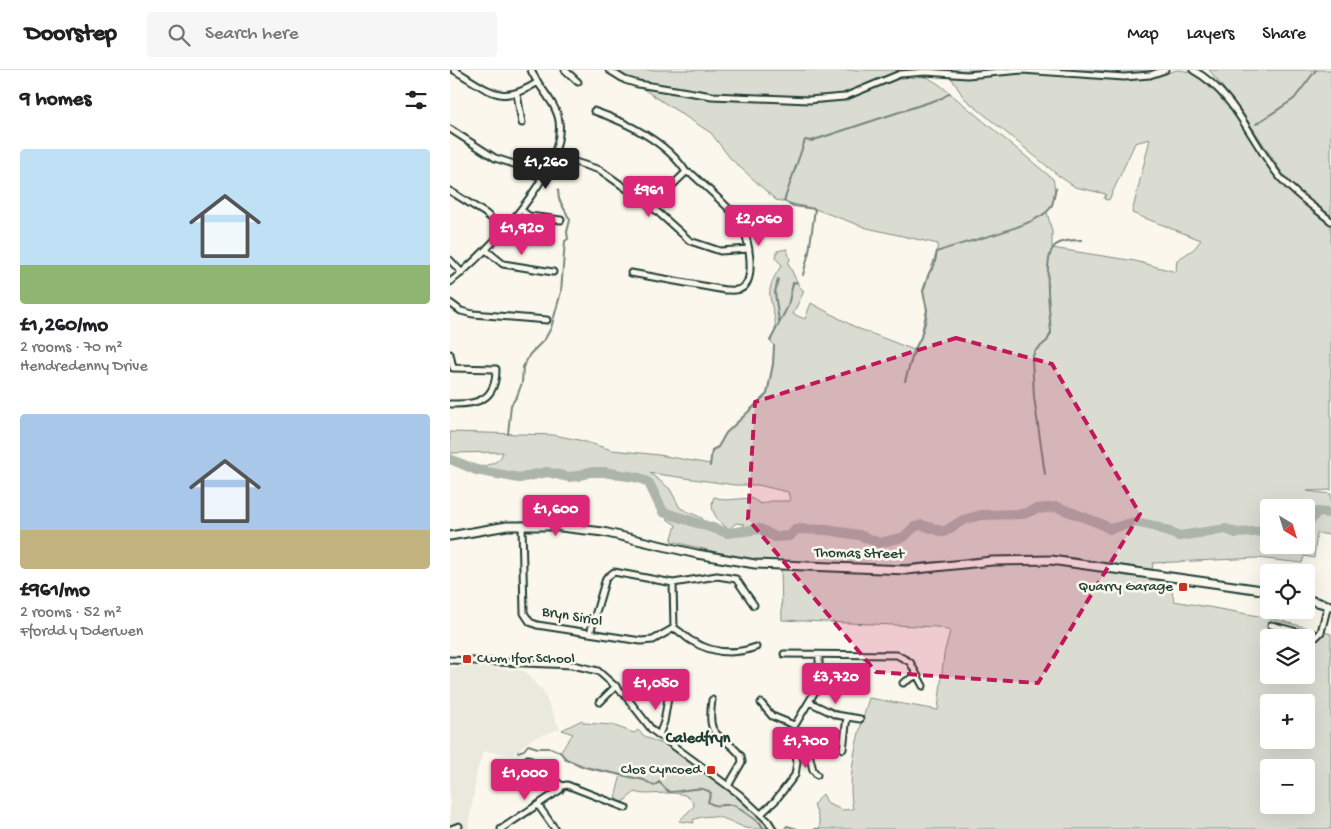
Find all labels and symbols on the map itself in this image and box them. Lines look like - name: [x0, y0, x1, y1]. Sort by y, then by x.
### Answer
- pin: £1,260: [505, 148, 587, 190]
- pin: £961: [619, 176, 679, 218]
- pin: £2,060: [718, 204, 800, 247]
- pin: £1,920: [481, 214, 563, 256]
- pin: £1,600: [515, 494, 597, 537]
- north arrow: [1260, 499, 1315, 554]
- street label: Thomas Street: [813, 544, 906, 564]
- place label: Quarry Garage: [1078, 578, 1173, 596]
- marker: Quarry Garage: [1177, 581, 1189, 593]
- street label: Bryn Siriol: [539, 603, 604, 631]
- place label: Cwm Ifor School: [477, 650, 575, 668]
- marker: Cwm Ifor School: [461, 653, 473, 665]
- pin: £3,720: [795, 662, 877, 705]
- pin: £1,050: [615, 668, 697, 711]
- pin: £1,700: [765, 726, 847, 769]
- district label: Caledfryn: [665, 729, 731, 749]
- pin: £1,000: [484, 758, 566, 801]
- place label: Clos Cyncoed: [621, 761, 702, 779]
- marker: Clos Cyncoed: [705, 764, 717, 776]

